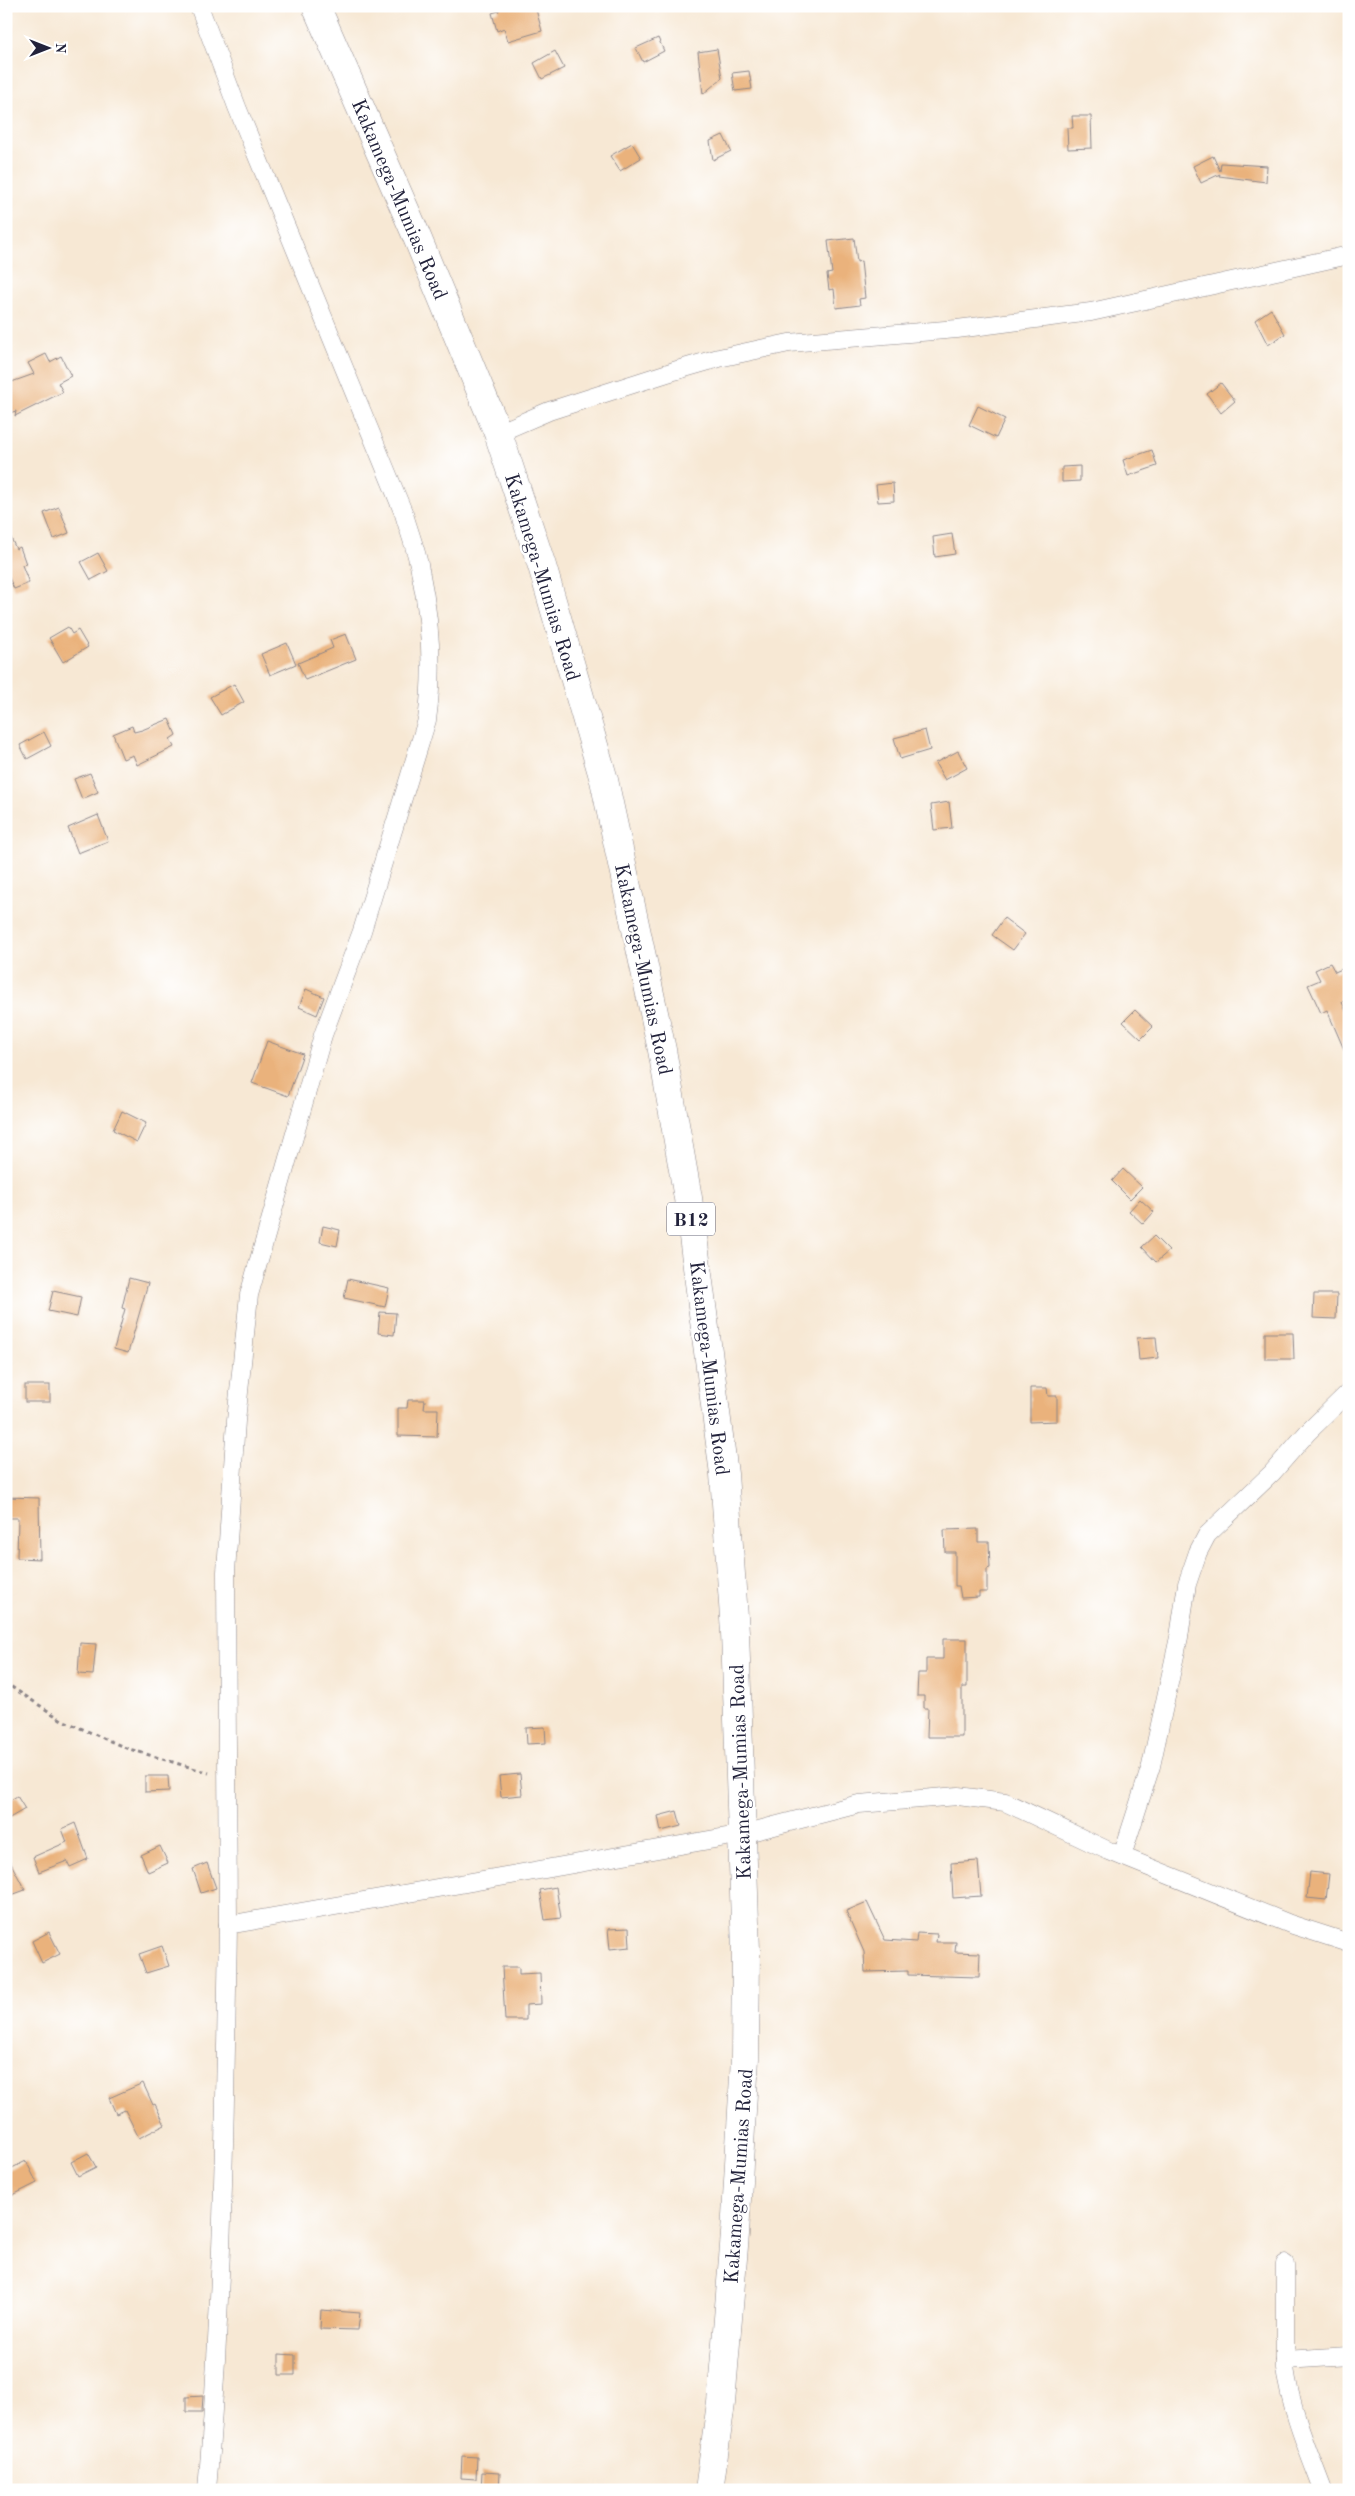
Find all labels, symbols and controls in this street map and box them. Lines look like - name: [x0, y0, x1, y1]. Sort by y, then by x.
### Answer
- north arrow: [22, 22, 72, 72]
- text: N: [53, 43, 67, 54]
- street label: Kakamega-Mumias Road: [347, 97, 450, 303]
- street label: Kakamega-Mumias Road: [500, 471, 582, 684]
- street label: Kakamega-Mumias Road: [610, 862, 674, 1077]
- road number: B12: [667, 1202, 715, 1236]
- street label: Kakamega-Mumias Road: [685, 1260, 731, 1477]
- street label: Kakamega-Mumias Road: [728, 1664, 756, 1880]
- street label: Kakamega-Mumias Road: [722, 2068, 758, 2285]

